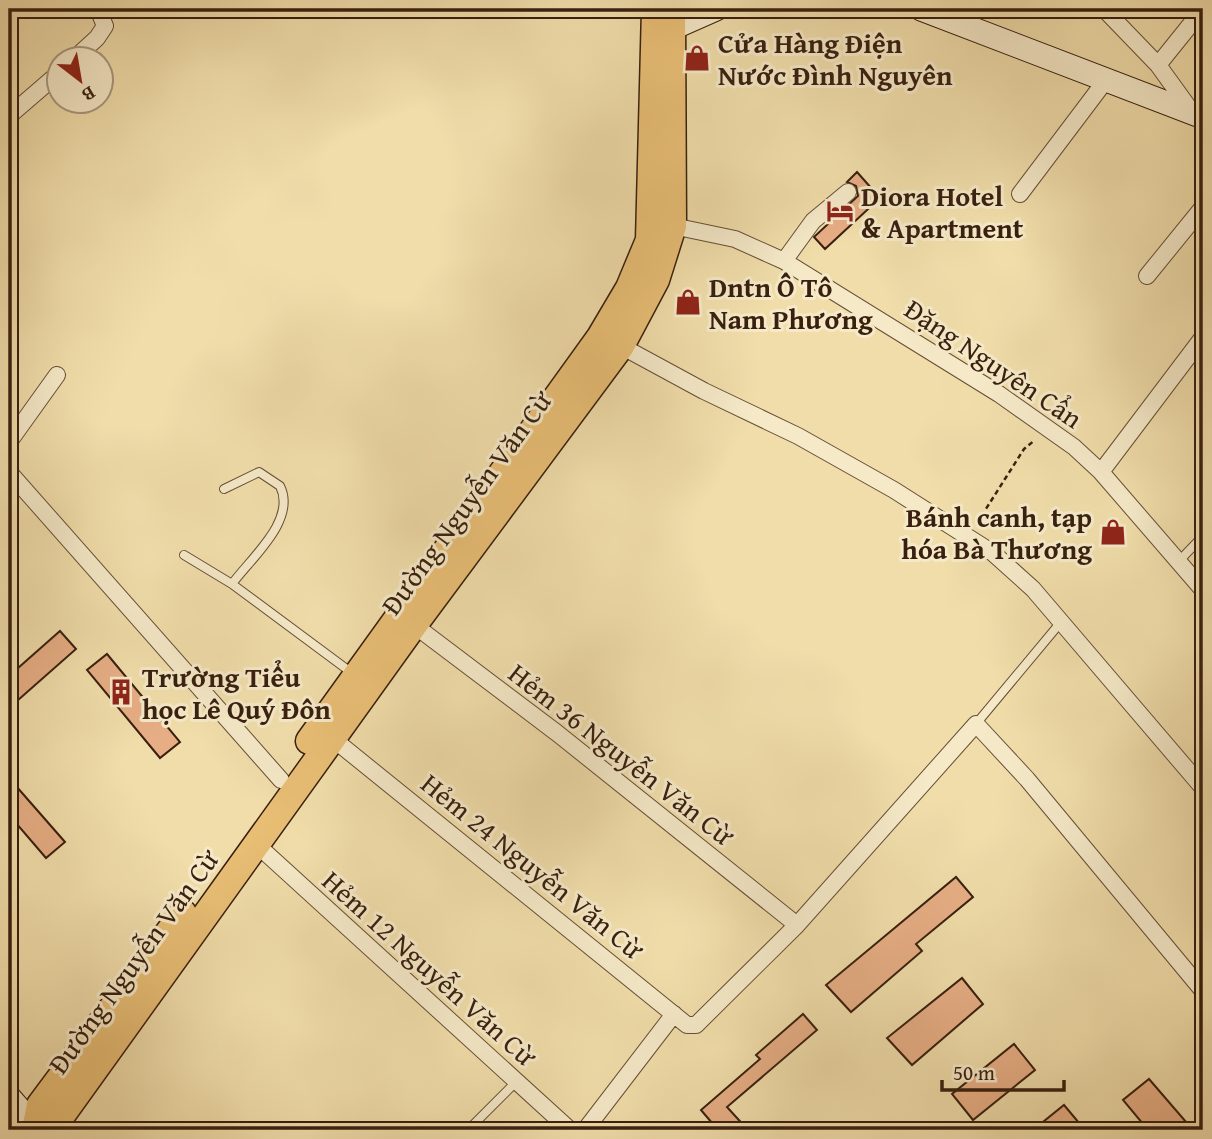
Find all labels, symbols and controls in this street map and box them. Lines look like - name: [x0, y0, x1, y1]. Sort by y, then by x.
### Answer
- place label: Cửa Hàng Điện Nước Đình Nguyên: [718, 22, 953, 95]
- shop icon: Cửa Hàng Điện Nước Đình Nguyên: [682, 43, 712, 73]
- north arrow: [46, 46, 116, 116]
- text: B: [77, 80, 101, 110]
- place label: Diora Hotel & Apartment: [861, 175, 1024, 248]
- hotel icon: Diora Hotel & Apartment: [825, 196, 855, 226]
- place label: Dntn Ô Tô Nam Phương: [709, 266, 873, 339]
- shop icon: Dntn Ô Tô Nam Phương: [673, 287, 703, 317]
- street label: Đặng Nguyên Cẩn: [897, 288, 1091, 438]
- street label: Đường Nguyễn Văn Cừ: [370, 381, 562, 623]
- place label: Bánh canh, tạp hóa Bà Thương: [901, 496, 1092, 569]
- shop icon: Bánh canh, tạp hóa Bà Thương: [1098, 517, 1128, 547]
- street label: Hẻm 36 Nguyễn Văn Cừ: [500, 653, 744, 855]
- place label: Trường Tiểu học Lê Quý Đôn: [142, 656, 331, 729]
- building icon: Trường Tiểu học Lê Quý Đôn: [106, 677, 136, 707]
- street label: Hẻm 24 Nguyễn Văn Cừ: [413, 763, 654, 969]
- street label: Đường Nguyễn Văn Cừ: [37, 840, 229, 1082]
- street label: Hẻm 12 Nguyễn Văn Cừ: [313, 860, 547, 1076]
- scale bar: [942, 1048, 1065, 1092]
- text: 50 m: [953, 1057, 995, 1088]

